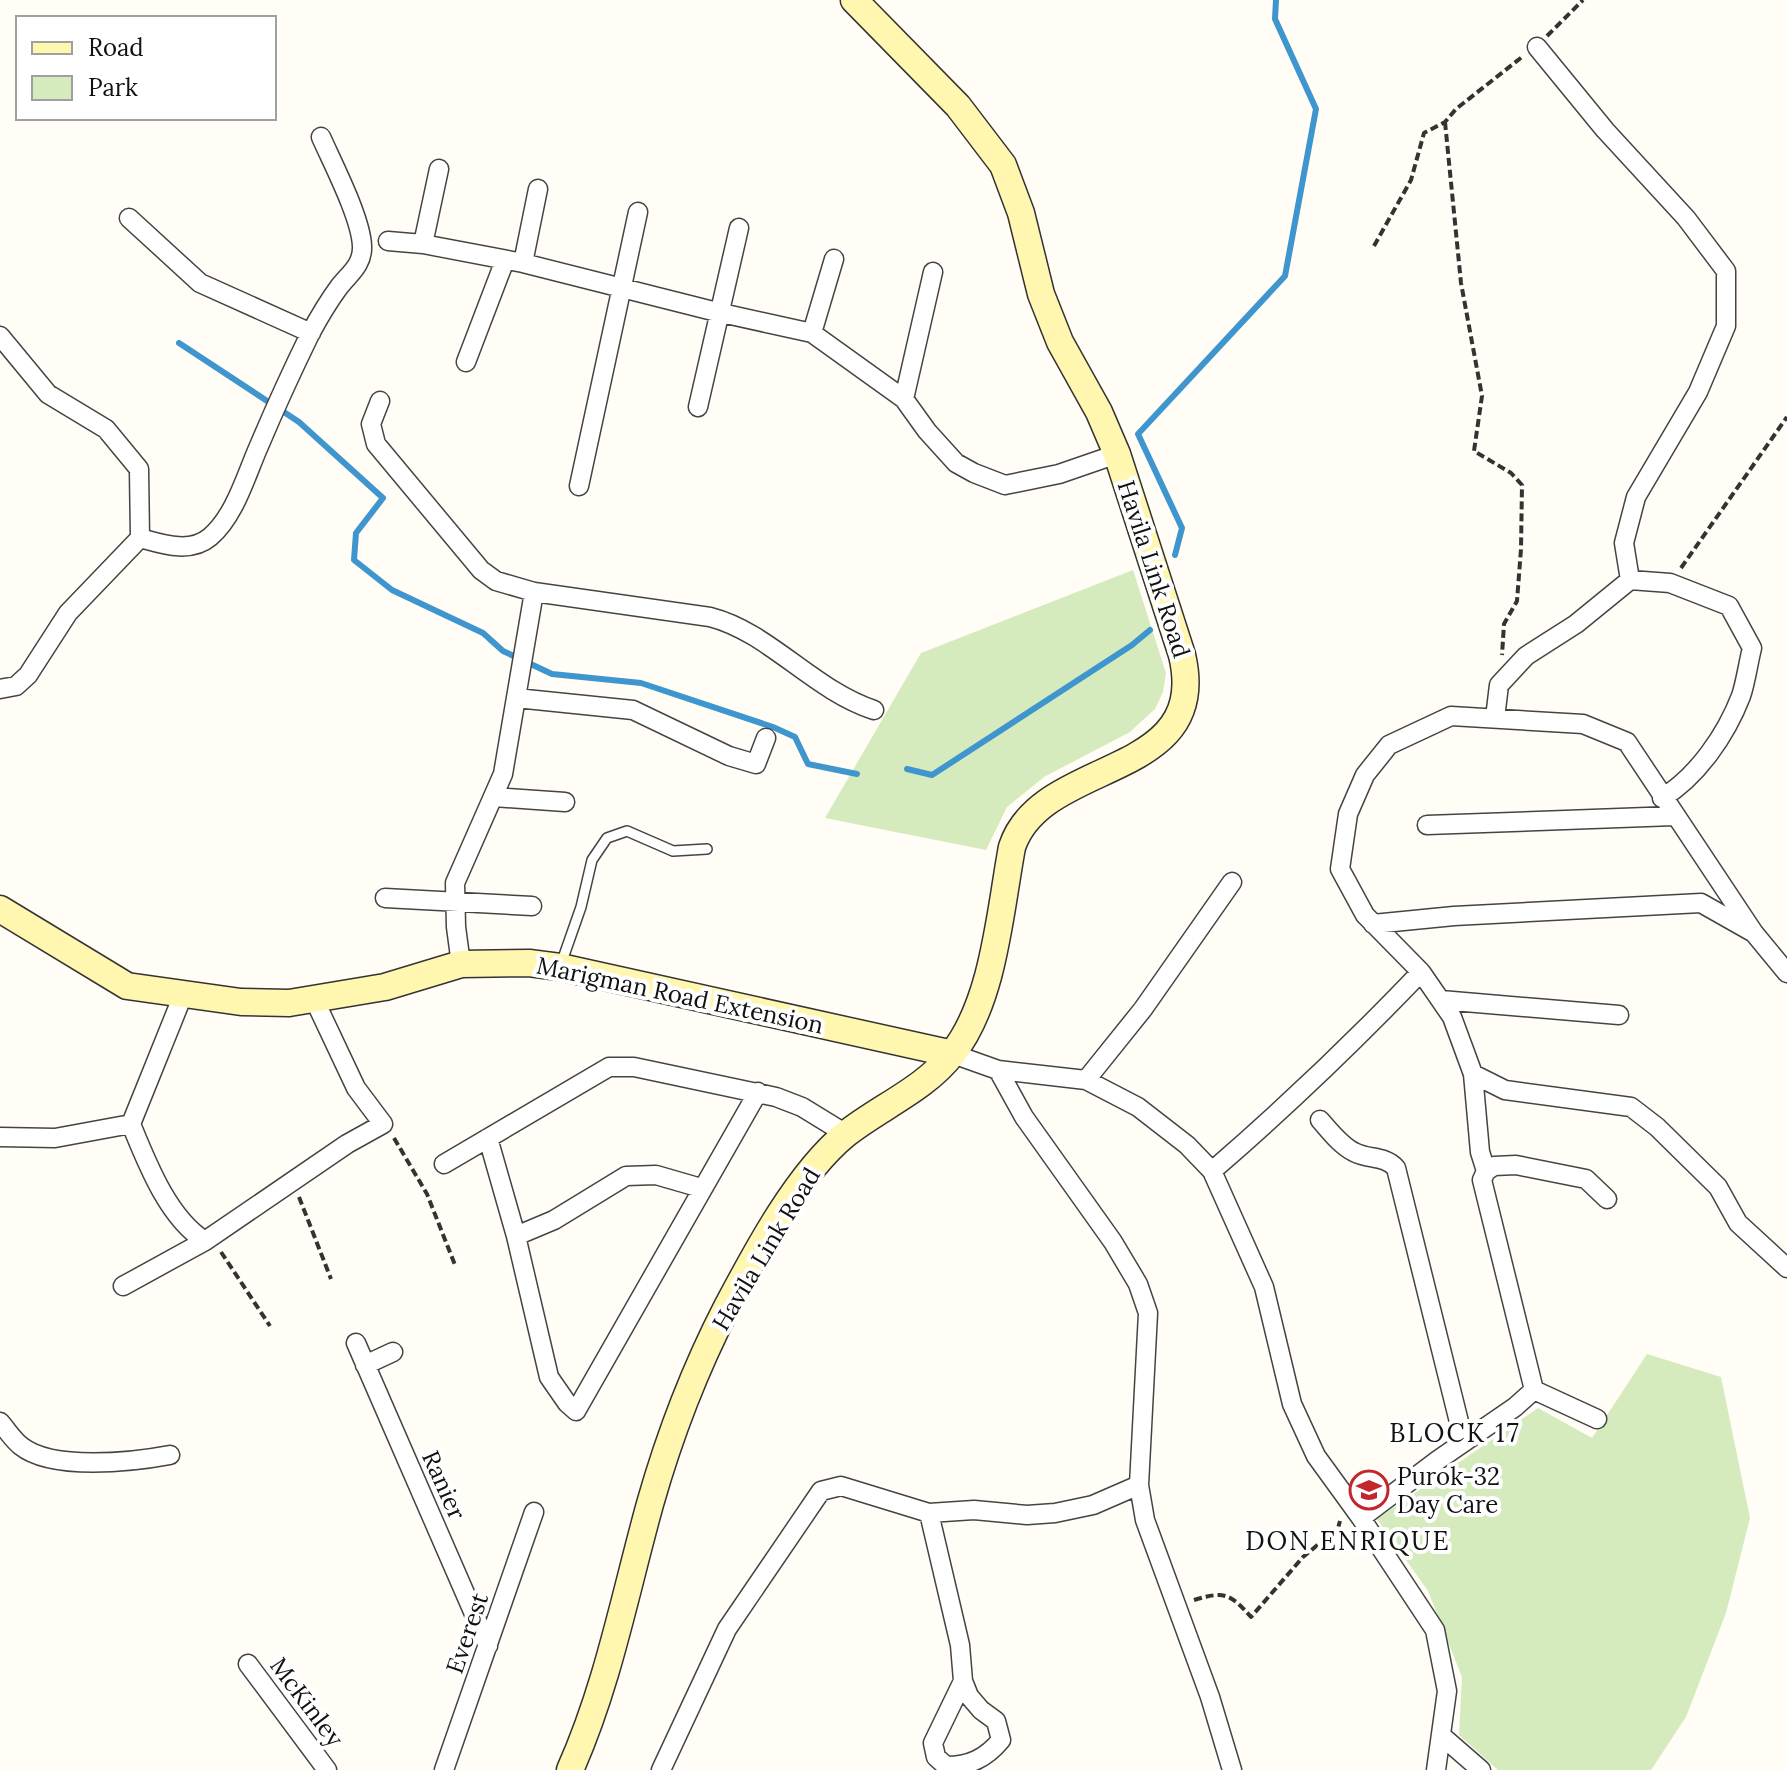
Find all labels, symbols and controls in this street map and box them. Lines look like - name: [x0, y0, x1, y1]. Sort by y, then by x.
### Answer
- legend: [16, 16, 276, 120]
- text: Road: [88, 32, 144, 63]
- text: Park: [88, 72, 138, 103]
- street label: Havila Link Road: [1111, 476, 1197, 662]
- street label: Marigman Road Extension: [534, 949, 826, 1041]
- street label: Havila Link Road: [705, 1162, 827, 1336]
- district label: BLOCK 17: [1389, 1416, 1521, 1449]
- street label: Ranier: [415, 1446, 473, 1525]
- place label: Purok-32 Day Care: [1397, 1461, 1500, 1520]
- school or university icon: Purok-32 Day Care: [1348, 1469, 1390, 1511]
- district label: DON ENRIQUE: [1245, 1524, 1451, 1557]
- street label: Everest: [439, 1588, 495, 1677]
- street label: McKinley: [263, 1651, 351, 1753]

